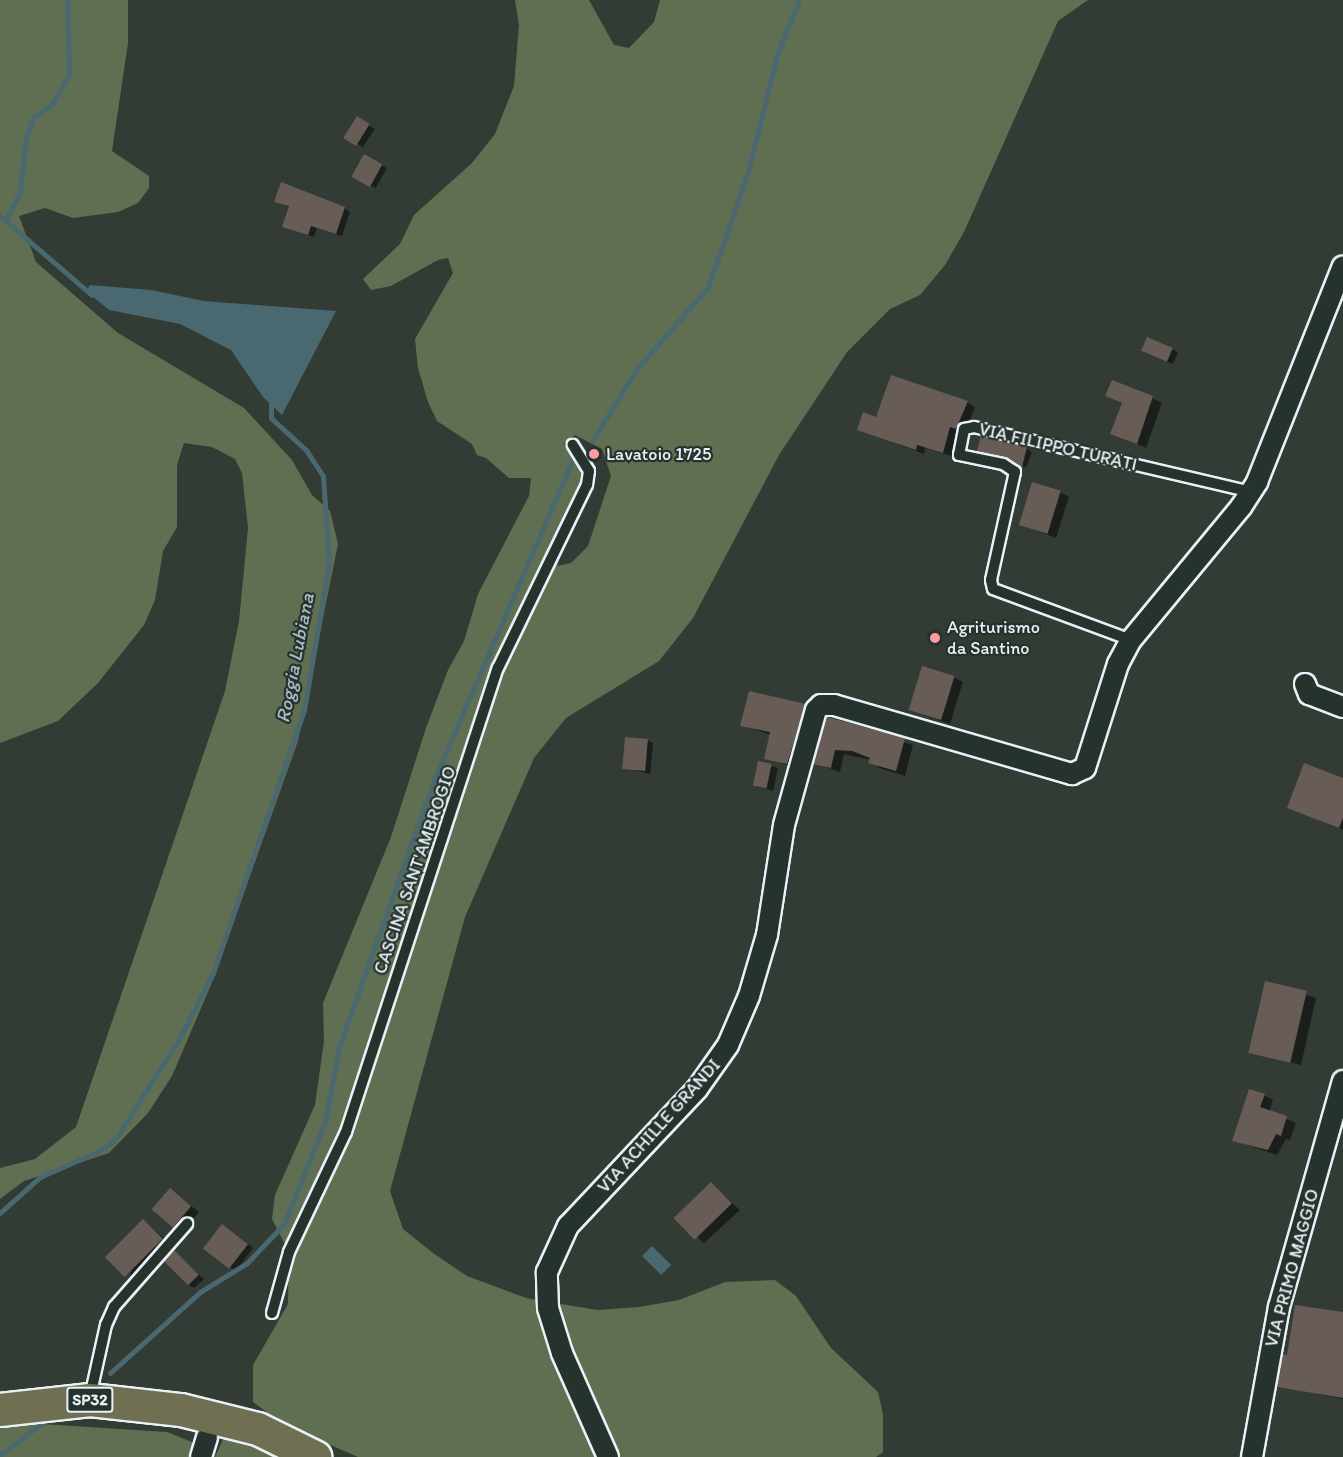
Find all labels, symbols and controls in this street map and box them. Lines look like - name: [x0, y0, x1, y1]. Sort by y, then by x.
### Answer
- street label: VIA FILIPPO TURATI: [977, 418, 1139, 476]
- place label: Lavatoio 1725: [606, 443, 711, 465]
- marker: Lavatoio 1725: [587, 447, 601, 461]
- water label: Roggia Lubiana: [271, 592, 319, 724]
- place label: Agriturismo da Santino: [947, 617, 1040, 660]
- marker: Agriturismo da Santino: [928, 631, 942, 645]
- street label: CASCINA SANT'AMBROGIO: [369, 764, 461, 976]
- street label: VIA ACHILLE GRANDI: [594, 1056, 724, 1196]
- street label: VIA PRIMO MAGGIO: [1261, 1188, 1323, 1348]
- road number: SP32: [66, 1387, 114, 1413]

